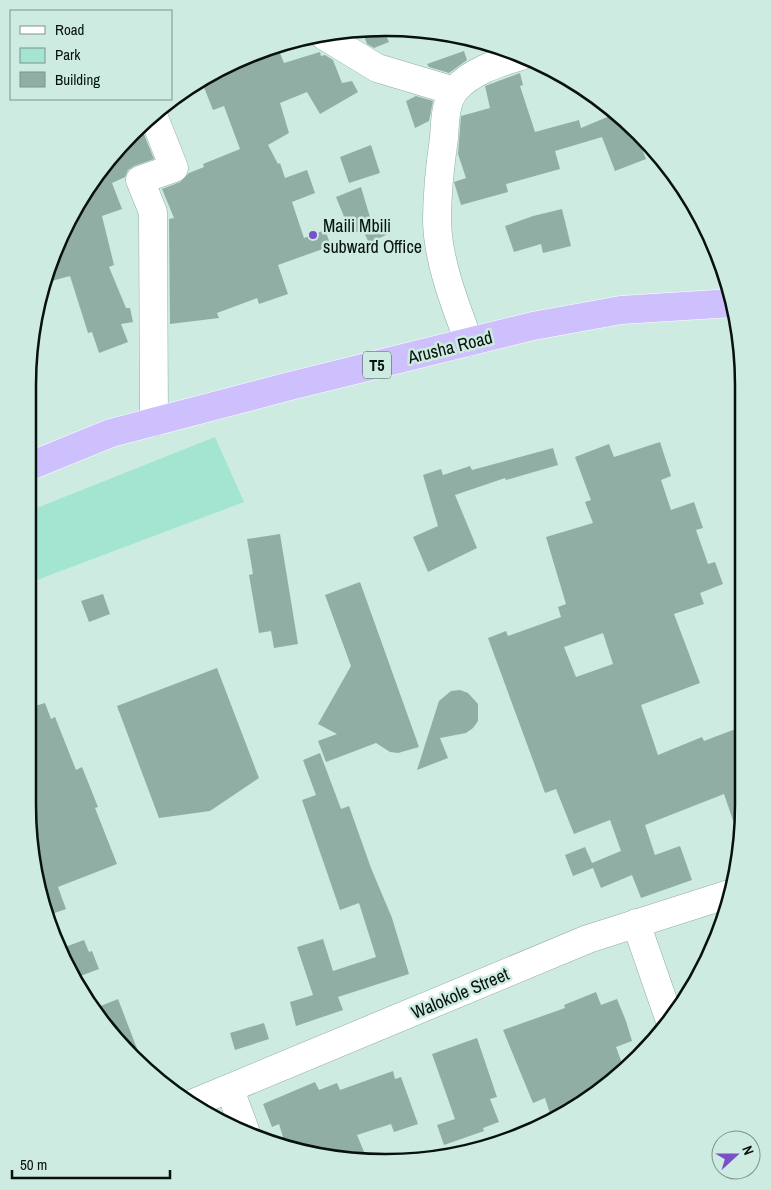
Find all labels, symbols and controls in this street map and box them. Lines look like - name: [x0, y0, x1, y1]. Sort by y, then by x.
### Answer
- legend: [10, 10, 172, 100]
- text: Road: [55, 19, 84, 40]
- text: Park: [55, 44, 81, 65]
- text: Building: [55, 69, 100, 90]
- place label: Maili Mbili subward Office: [323, 213, 422, 259]
- marker: Maili Mbili subward Office: [307, 229, 319, 241]
- street label: Arusha Road: [404, 324, 495, 370]
- road number: T5: [363, 352, 391, 378]
- street label: Walokole Street: [407, 961, 513, 1025]
- north arrow: [711, 1130, 761, 1180]
- text: N: [738, 1143, 758, 1157]
- scale bar: [12, 1148, 170, 1180]
- text: 50 m: [20, 1154, 47, 1175]

